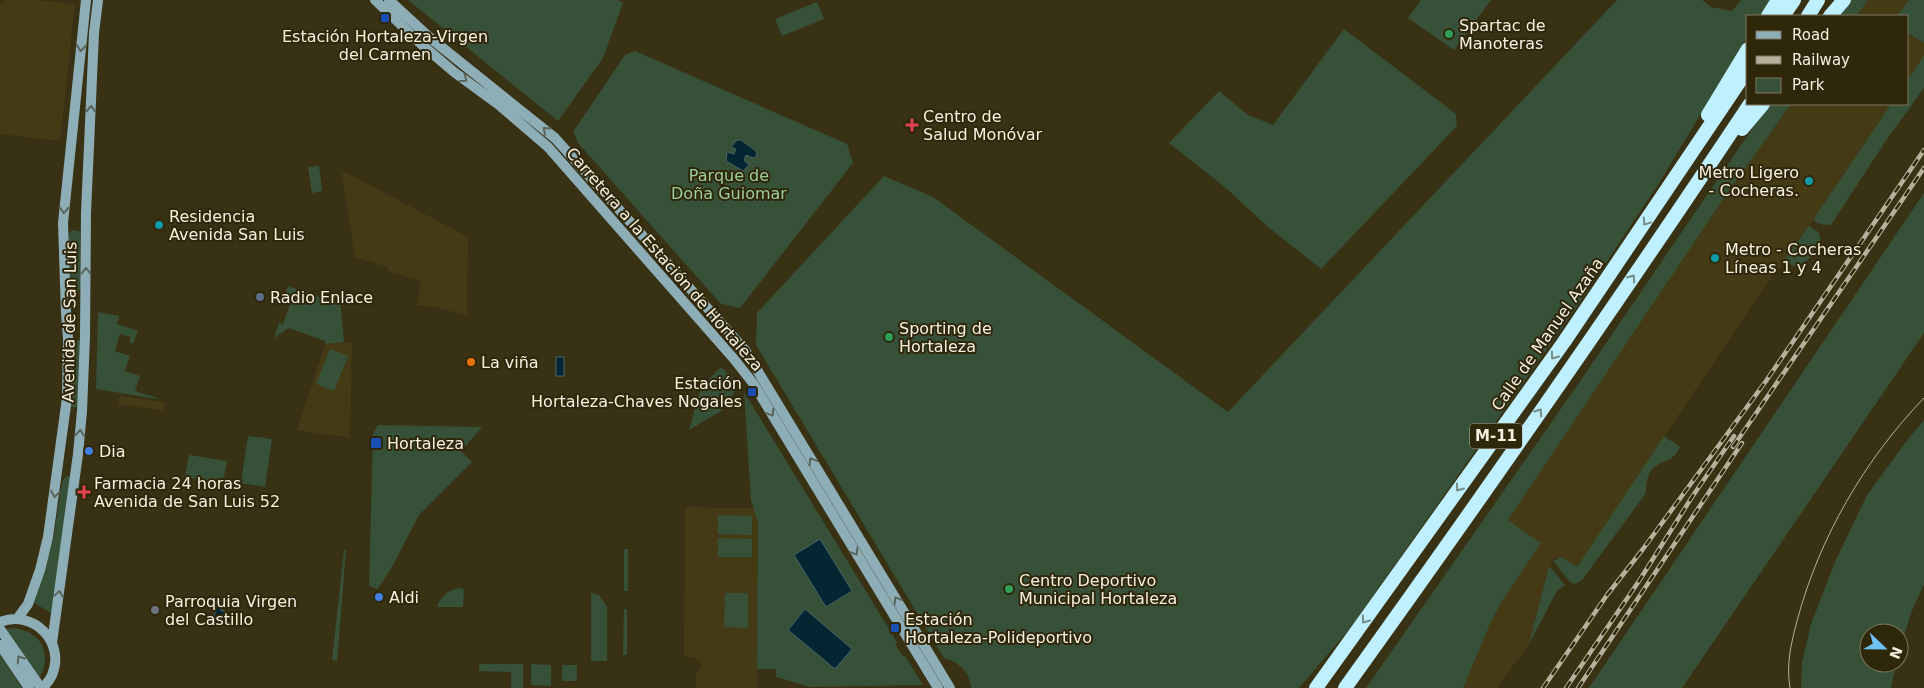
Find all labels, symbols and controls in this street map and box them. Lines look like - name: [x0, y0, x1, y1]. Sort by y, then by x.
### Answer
- marker: Estación Hortaleza-Virgen del Carmen: [379, 12, 391, 24]
- legend: [1746, 15, 1909, 105]
- place label: Spartac de Manoteras: [1459, 16, 1546, 53]
- text: Road: [1792, 26, 1830, 44]
- place label: Estación Hortaleza-Virgen del Carmen: [282, 27, 488, 64]
- marker: Spartac de Manoteras: [1443, 28, 1455, 40]
- one-way arrow: [75, 45, 86, 53]
- text: Railway: [1792, 51, 1850, 69]
- one-way arrow: [458, 73, 468, 82]
- text: Park: [1792, 76, 1825, 94]
- one-way arrow: [85, 104, 96, 112]
- place label: Centro de Salud Monóvar: [923, 107, 1043, 144]
- marker: Centro de Salud Monóvar: [905, 118, 919, 132]
- one-way arrow: [542, 126, 551, 135]
- street label: Carretera a la Estación de Hortaleza: [562, 144, 767, 375]
- place label: Metro Ligero - Cocheras.: [1699, 163, 1799, 200]
- park label: Parque de Doña Guiomar: [671, 166, 787, 203]
- marker: Metro Ligero - Cocheras.: [1803, 175, 1815, 187]
- one-way arrow: [59, 206, 70, 214]
- place label: Residencia Avenida San Luis: [169, 207, 305, 244]
- one-way arrow: [1642, 216, 1652, 225]
- marker: Residencia Avenida San Luis: [153, 219, 165, 231]
- place label: Metro - Cocheras Líneas 1 y 4: [1725, 240, 1861, 277]
- street label: Avenida de San Luis: [59, 241, 80, 403]
- marker: Metro - Cocheras Líneas 1 y 4: [1709, 252, 1721, 264]
- street label: Calle de Manuel Azaña: [1487, 254, 1607, 414]
- one-way arrow: [81, 267, 91, 274]
- one-way arrow: [1626, 274, 1635, 284]
- place label: Radio Enlace: [270, 288, 373, 307]
- marker: Radio Enlace: [254, 291, 266, 303]
- place label: Sporting de Hortaleza: [899, 319, 992, 356]
- marker: Sporting de Hortaleza: [883, 331, 895, 343]
- one-way arrow: [1551, 350, 1560, 360]
- place label: La viña: [481, 353, 539, 372]
- marker: La viña: [465, 356, 477, 368]
- place label: Estación Hortaleza-Chaves Nogales: [531, 374, 742, 411]
- marker: Estación Hortaleza-Chaves Nogales: [746, 386, 758, 398]
- one-way arrow: [765, 407, 775, 416]
- one-way arrow: [1533, 408, 1543, 417]
- road number: M-11: [1470, 424, 1522, 448]
- one-way arrow: [74, 429, 85, 437]
- place label: Hortaleza: [387, 434, 464, 453]
- marker: Hortaleza: [369, 436, 383, 450]
- place label: Dia: [99, 442, 126, 461]
- marker: Dia: [83, 445, 95, 457]
- one-way arrow: [809, 458, 819, 467]
- place label: Farmacia 24 horas Avenida de San Luis 52: [94, 474, 280, 511]
- one-way arrow: [1456, 482, 1465, 492]
- marker: Farmacia 24 horas Avenida de San Luis 52: [78, 486, 90, 498]
- one-way arrow: [50, 490, 61, 498]
- one-way arrow: [849, 546, 859, 555]
- place label: Centro Deportivo Municipal Hortaleza: [1019, 571, 1177, 608]
- marker: Centro Deportivo Municipal Hortaleza: [1003, 583, 1015, 595]
- place label: Aldi: [389, 588, 419, 607]
- one-way arrow: [53, 590, 64, 598]
- marker: Aldi: [373, 591, 385, 603]
- place label: Parroquia Virgen del Castillo: [165, 592, 297, 629]
- one-way arrow: [893, 597, 903, 606]
- marker: Parroquia Virgen del Castillo: [149, 604, 161, 616]
- place label: Estación Hortaleza-Polideportivo: [905, 610, 1092, 647]
- one-way arrow: [1362, 614, 1371, 624]
- marker: Estación Hortaleza-Polideportivo: [889, 622, 901, 634]
- north arrow: [1859, 623, 1909, 673]
- text: N: [1886, 644, 1906, 661]
- one-way arrow: [17, 655, 26, 664]

